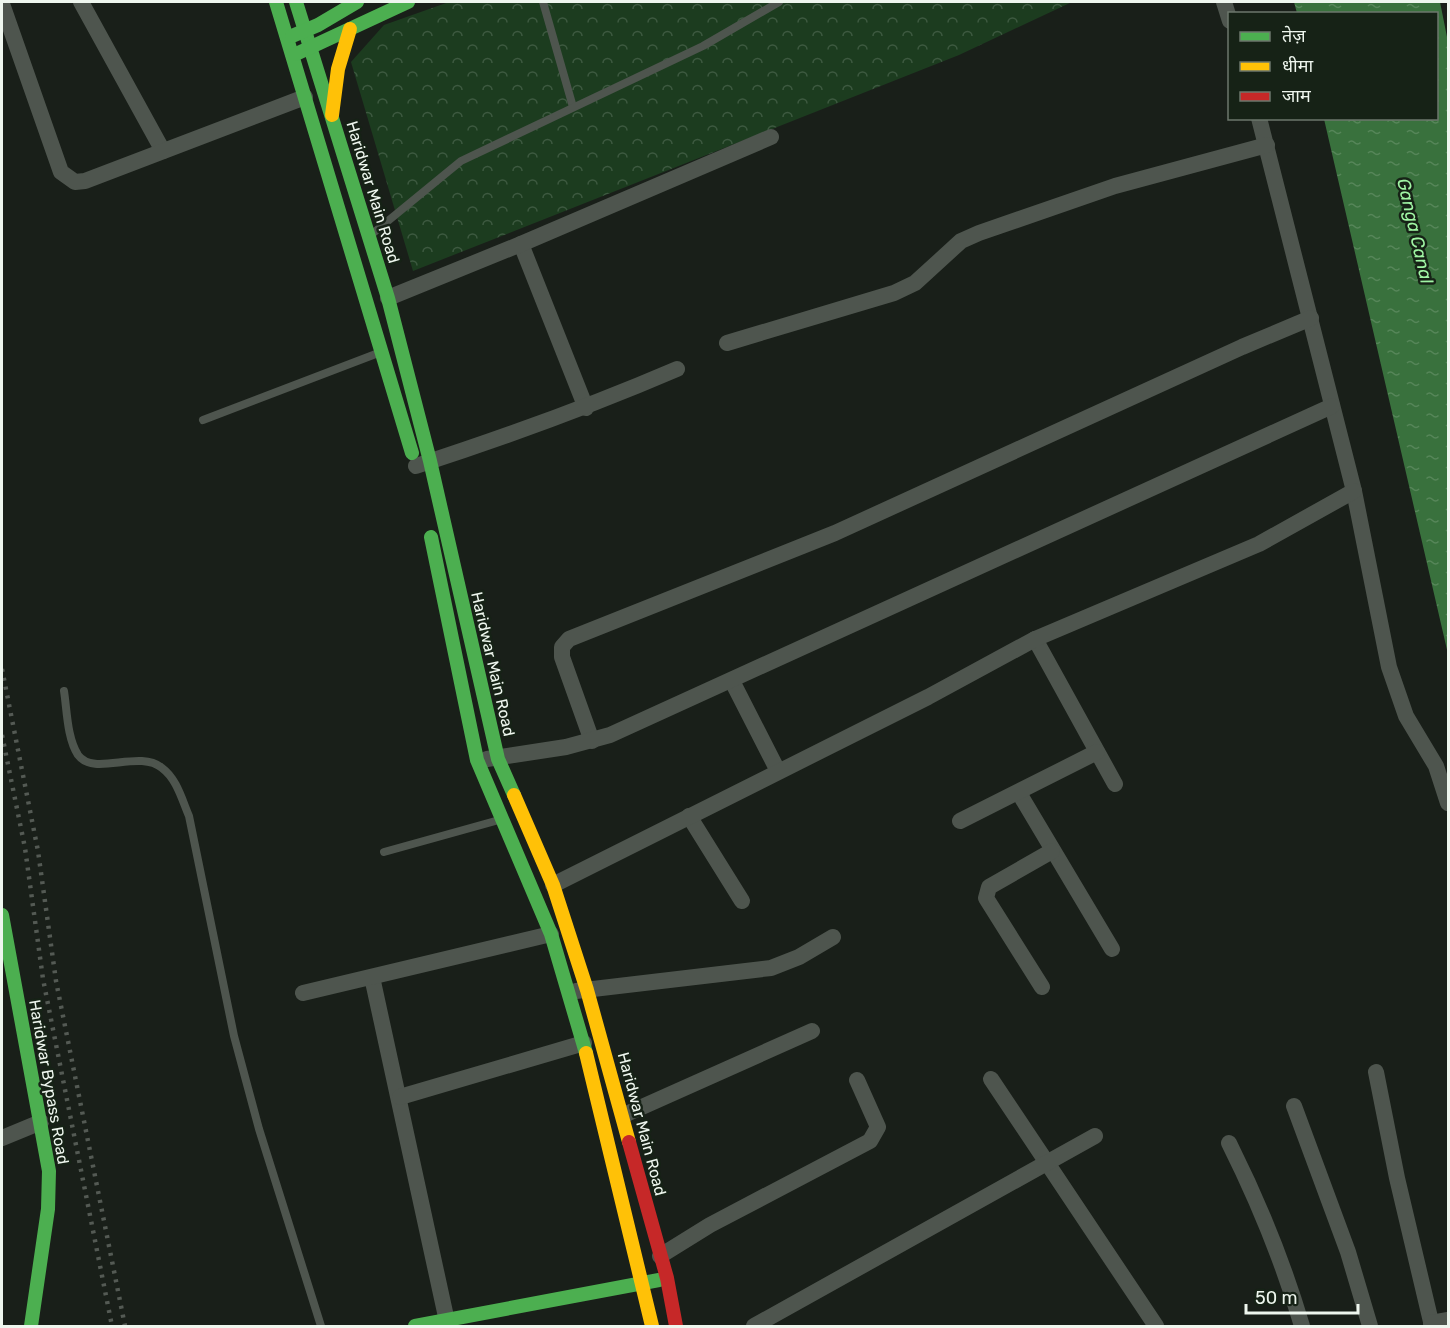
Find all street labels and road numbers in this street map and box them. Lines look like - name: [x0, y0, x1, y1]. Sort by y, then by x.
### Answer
- street label: Haridwar Main Road: [342, 119, 404, 265]
- street label: Haridwar Main Road: [467, 590, 519, 738]
- street label: Haridwar Bypass Road: [25, 998, 73, 1166]
- street label: Haridwar Main Road: [614, 1050, 670, 1198]

